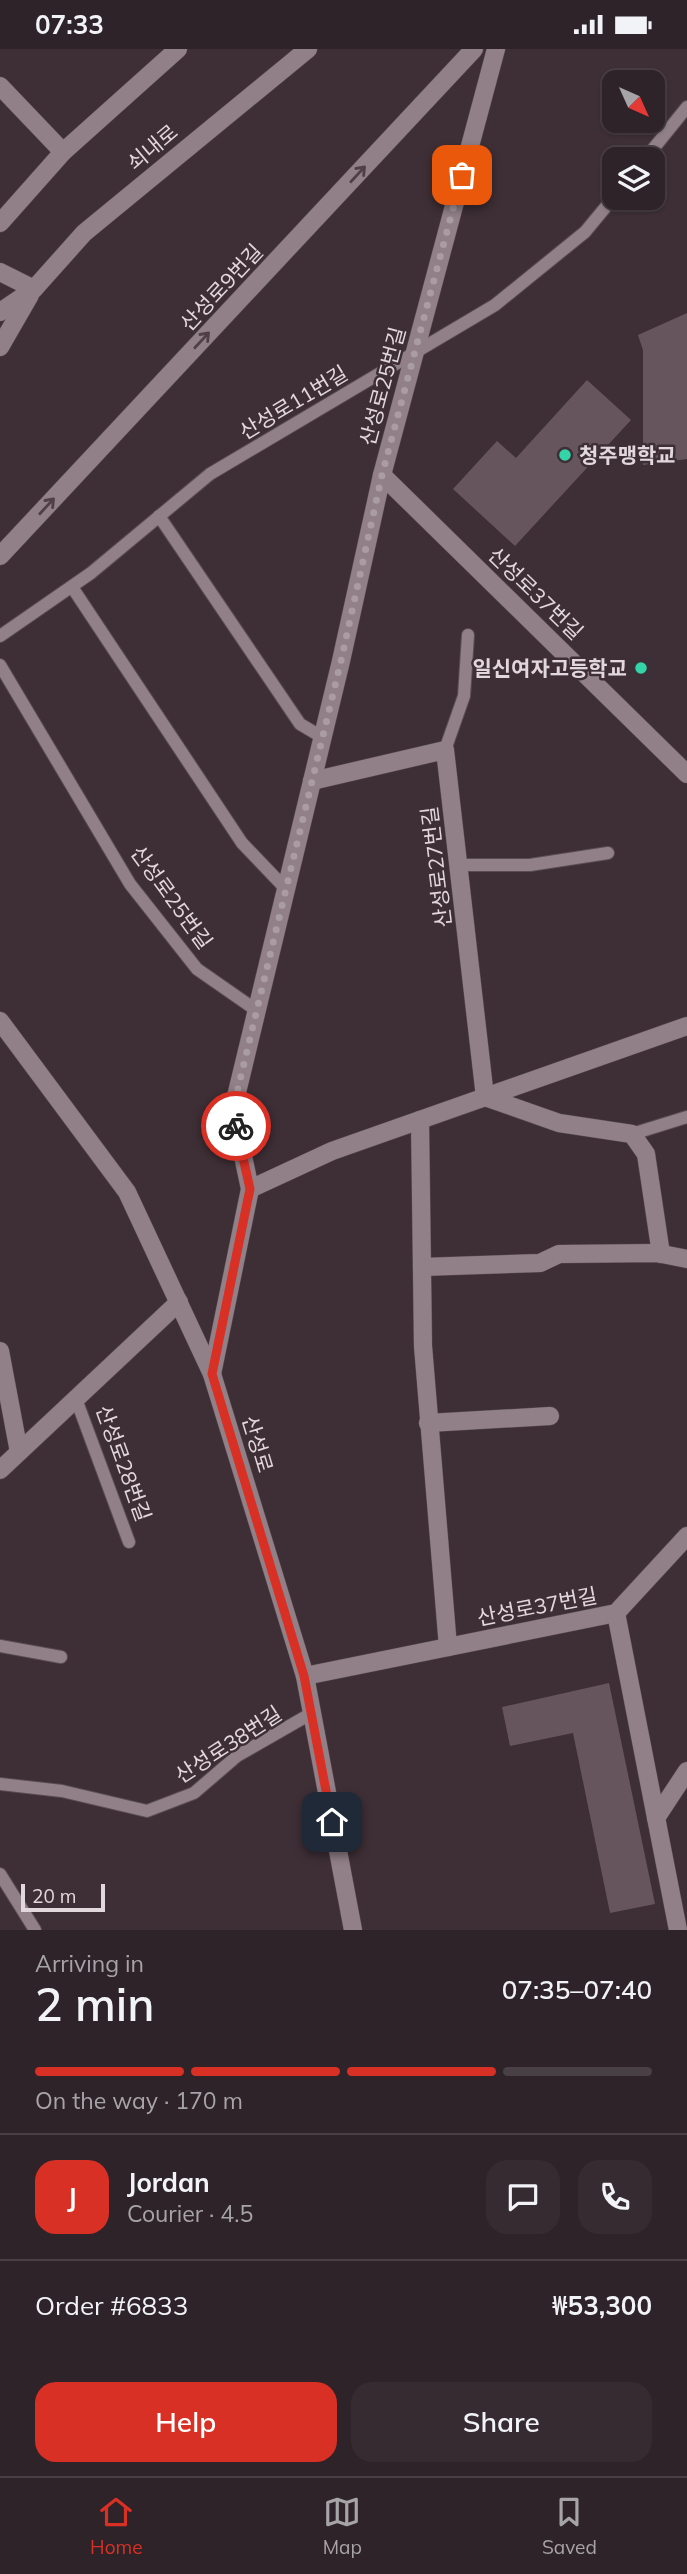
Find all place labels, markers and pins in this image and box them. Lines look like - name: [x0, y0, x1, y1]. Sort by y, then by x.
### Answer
- pin: [432, 145, 492, 205]
- place label: 청주맹학교: [579, 442, 676, 468]
- marker: 청주맹학교: [557, 447, 573, 463]
- place label: 일신여자고등학교: [472, 655, 627, 681]
- marker: 일신여자고등학교: [633, 660, 649, 676]
- pin: [302, 1792, 362, 1852]

